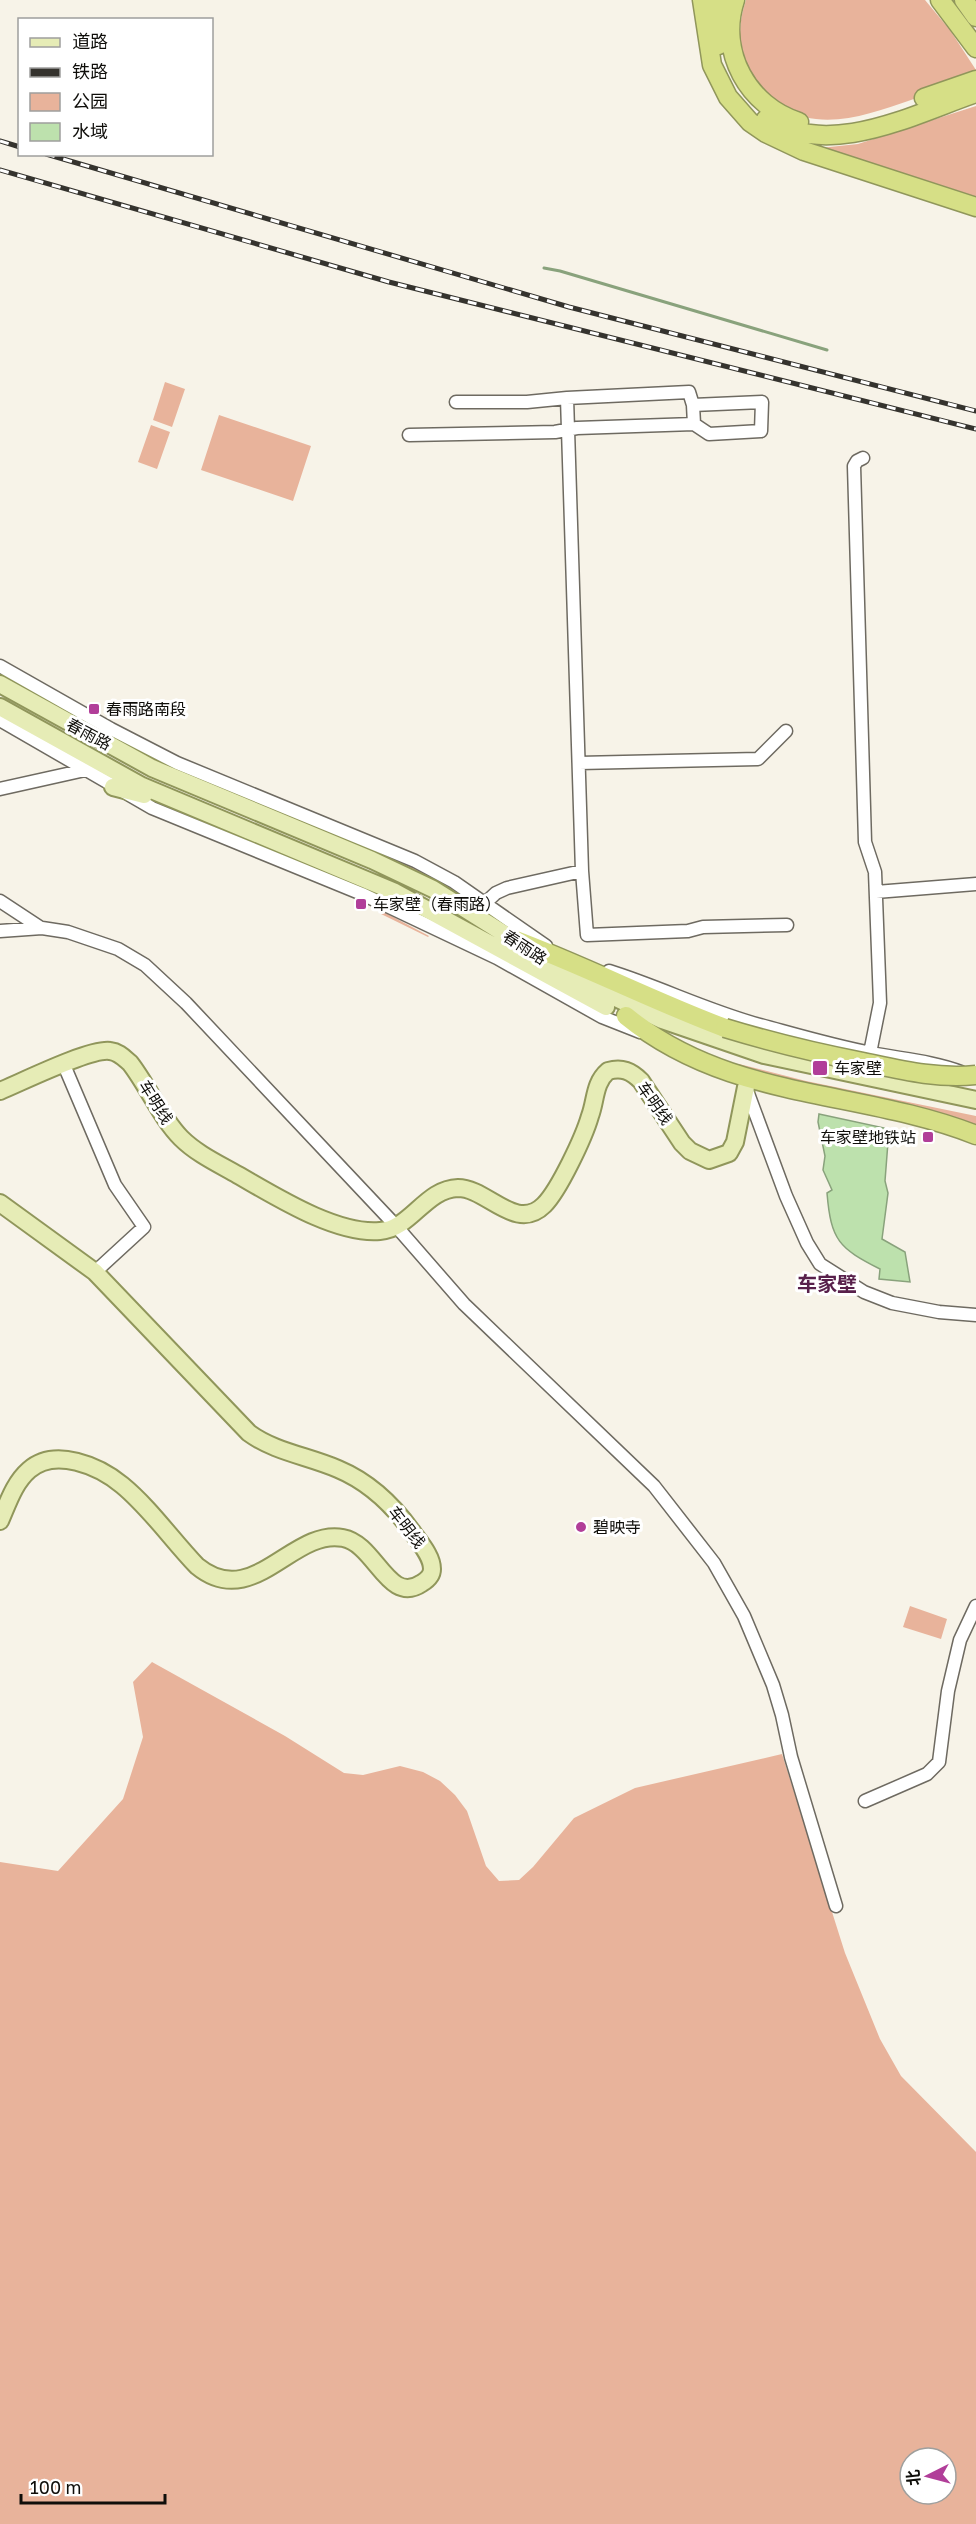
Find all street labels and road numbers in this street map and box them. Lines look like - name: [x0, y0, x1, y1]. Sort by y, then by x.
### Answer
- street label: 春雨路: [63, 714, 115, 754]
- street label: 春雨路: [499, 926, 551, 968]
- street label: 车明线: [135, 1076, 177, 1128]
- street label: 车明线: [633, 1078, 677, 1128]
- street label: 车明线: [384, 1502, 430, 1552]

